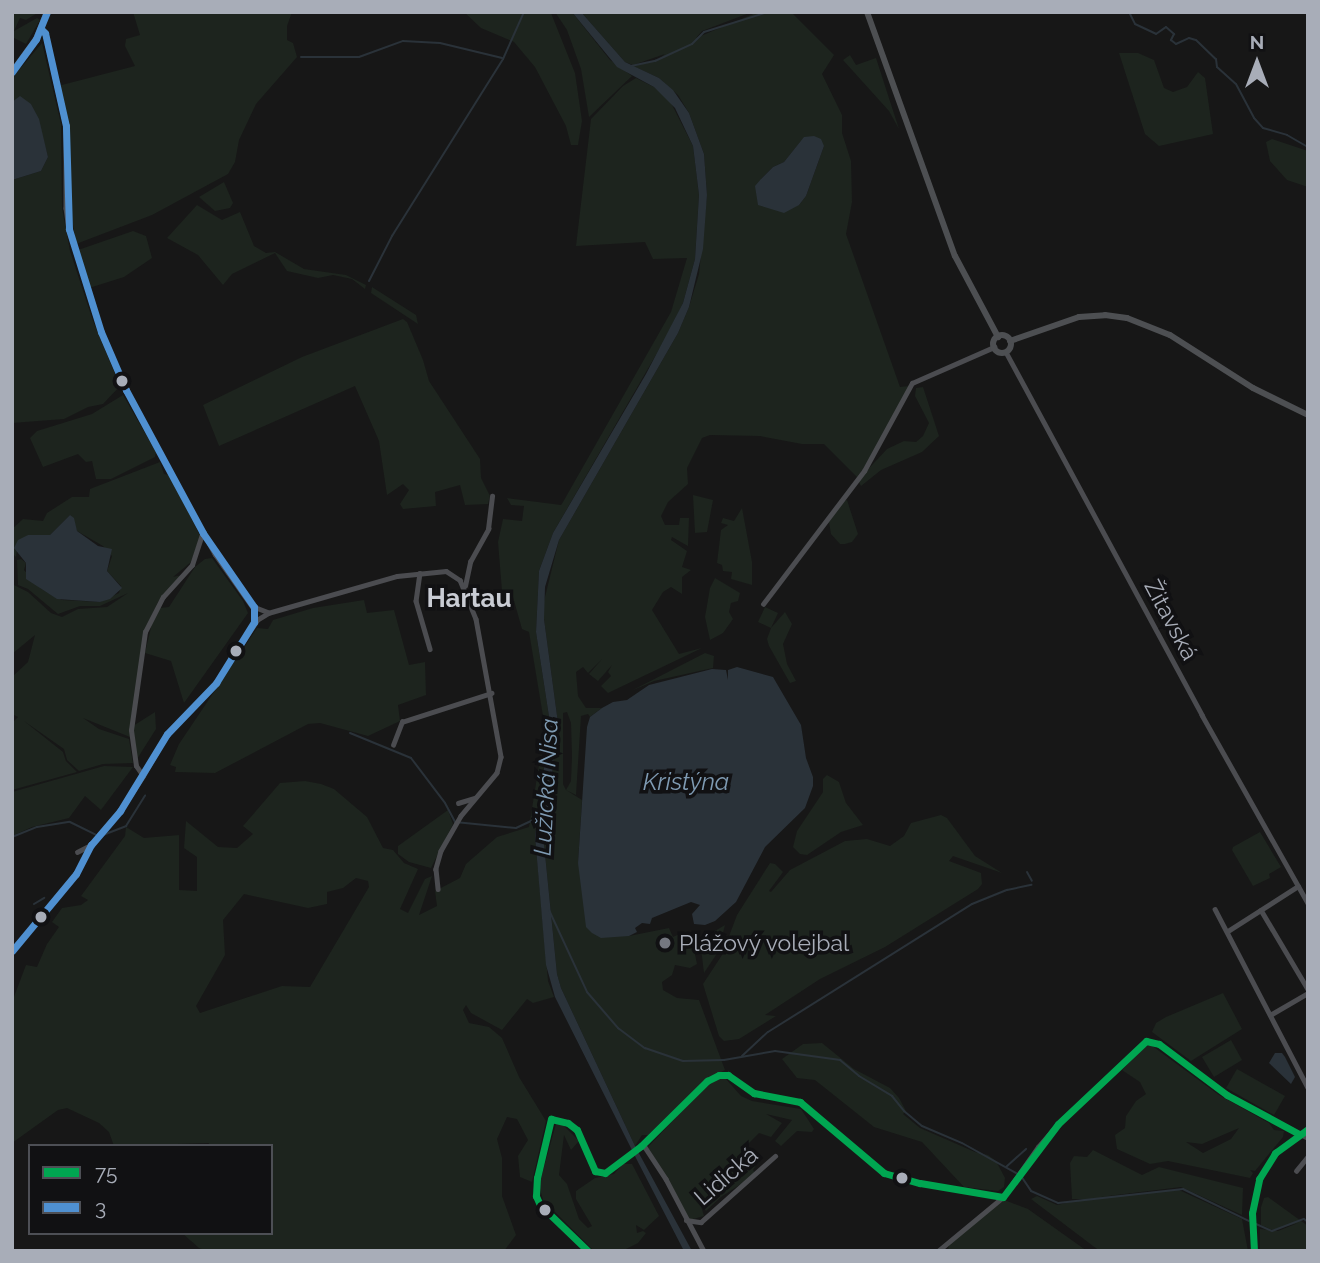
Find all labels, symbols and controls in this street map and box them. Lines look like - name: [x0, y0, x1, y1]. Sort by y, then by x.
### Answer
- north arrow: [1222, 28, 1292, 98]
- text: N: [1250, 31, 1264, 53]
- unlabelled marker: [115, 374, 129, 388]
- street label: Žitavská: [1138, 575, 1204, 665]
- district label: Hartau: [426, 583, 512, 615]
- unlabelled marker: [229, 644, 243, 658]
- water label: Lužická Nisa: [528, 718, 564, 856]
- water label: Kristýna: [643, 768, 729, 796]
- unlabelled marker: [34, 910, 48, 924]
- place label: Plážový volejbal: [679, 929, 850, 957]
- marker: Plážový volejbal: [657, 935, 673, 951]
- street label: Lidická: [689, 1141, 763, 1211]
- legend: [28, 1144, 273, 1235]
- text: 75: [95, 1160, 117, 1185]
- unlabelled marker: [895, 1171, 909, 1185]
- text: 3: [95, 1195, 106, 1220]
- unlabelled marker: [538, 1203, 552, 1217]

